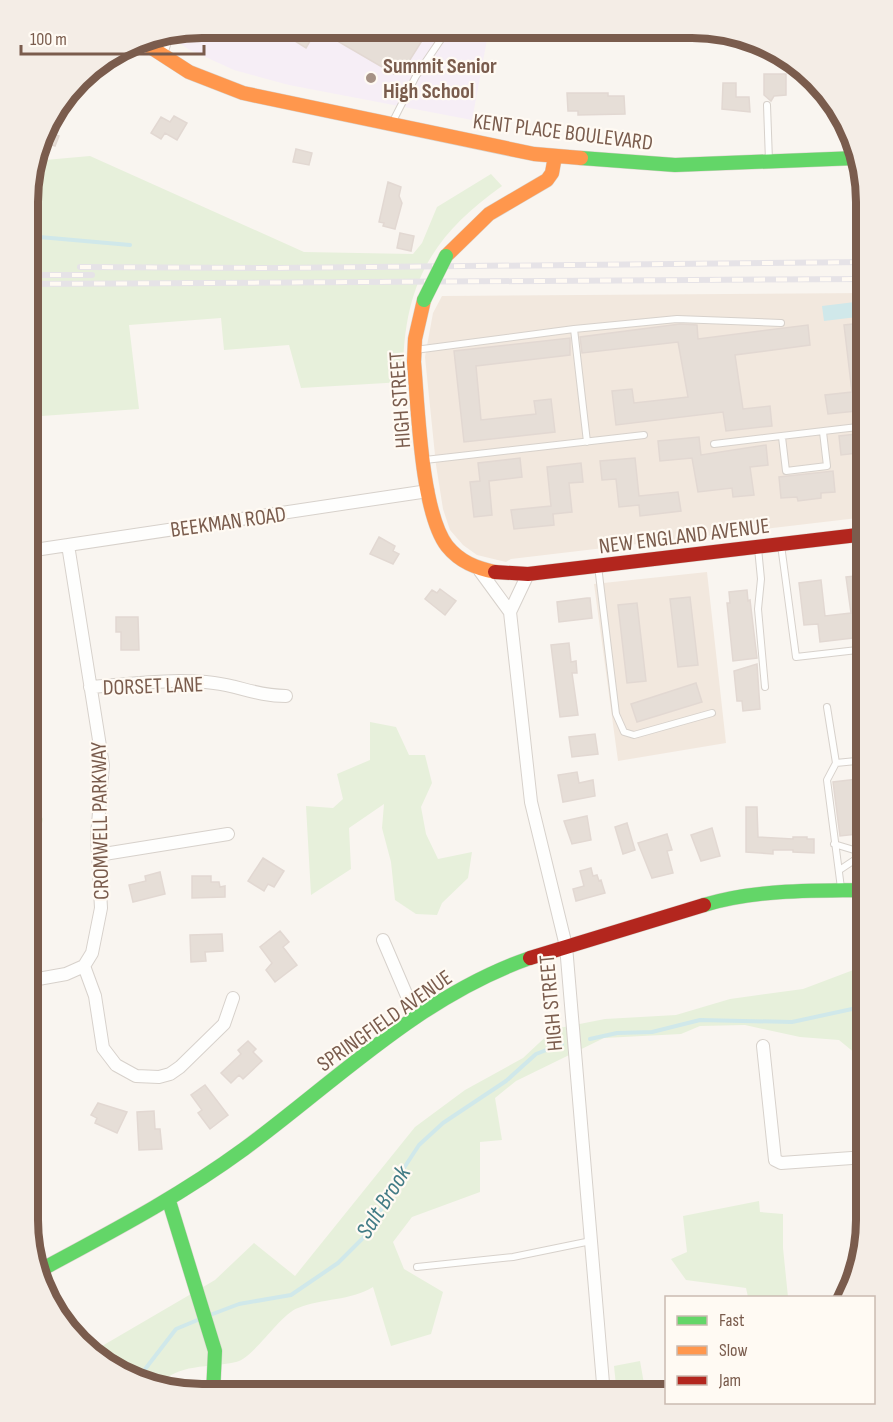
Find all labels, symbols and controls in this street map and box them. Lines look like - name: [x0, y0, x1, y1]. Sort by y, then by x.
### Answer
- scale bar: [21, 18, 204, 56]
- text: 100 m: [30, 29, 67, 50]
- place label: Summit Senior High School: [383, 53, 497, 105]
- marker: Summit Senior High School: [364, 71, 378, 85]
- street label: KENT PLACE BOULEVARD: [471, 108, 654, 157]
- street label: HIGH STREET: [384, 351, 417, 449]
- street label: BEEKMAN ROAD: [169, 501, 288, 544]
- street label: NEW ENGLAND AVENUE: [597, 513, 771, 560]
- street label: DORSET LANE: [102, 671, 204, 702]
- street label: CROMWELL PARKWAY: [86, 742, 115, 900]
- street label: HIGH STREET: [534, 953, 569, 1052]
- street label: SPRINGFIELD AVENUE: [312, 965, 458, 1078]
- water label: Salt Brook: [350, 1160, 418, 1244]
- legend: [665, 1296, 875, 1404]
- text: Fast: [719, 1310, 745, 1331]
- text: Slow: [719, 1340, 748, 1361]
- text: Jam: [718, 1370, 741, 1391]

